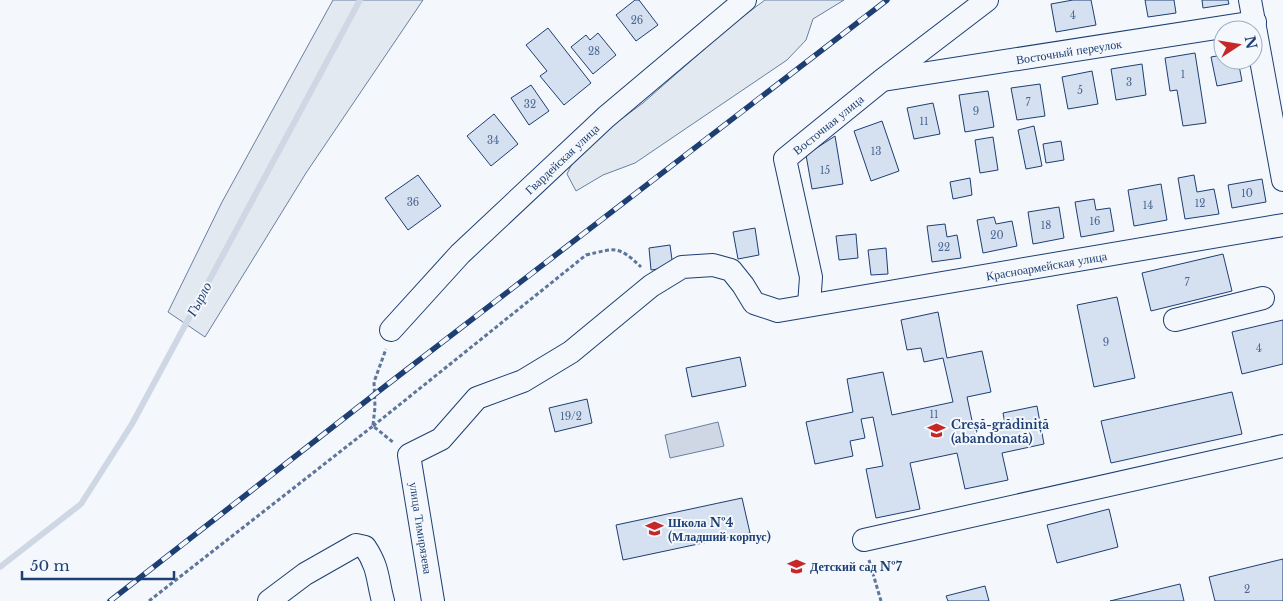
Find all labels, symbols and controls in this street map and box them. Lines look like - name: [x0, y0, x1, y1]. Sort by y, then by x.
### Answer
- house number: 4: [1070, 9, 1076, 22]
- house number: 26: [631, 14, 643, 27]
- north arrow: [1213, 20, 1263, 70]
- text: N: [1241, 34, 1261, 51]
- street label: Восточный переулок: [1015, 35, 1123, 67]
- house number: 28: [588, 45, 600, 58]
- house number: 1: [1181, 68, 1185, 81]
- house number: 3: [1126, 76, 1132, 89]
- house number: 5: [1077, 84, 1083, 97]
- street label: Восточная улица: [789, 91, 867, 157]
- house number: 7: [1025, 96, 1031, 109]
- house number: 32: [524, 98, 536, 111]
- house number: 9: [973, 105, 979, 118]
- house number: 11: [920, 115, 928, 128]
- street label: Гвардейская улица: [521, 120, 602, 197]
- house number: 34: [487, 134, 499, 147]
- house number: 13: [871, 145, 881, 158]
- house number: 15: [820, 164, 830, 177]
- house number: 10: [1241, 187, 1253, 200]
- house number: 36: [407, 196, 419, 209]
- house number: 12: [1195, 197, 1205, 210]
- house number: 14: [1143, 199, 1153, 212]
- house number: 16: [1090, 215, 1100, 228]
- house number: 18: [1041, 219, 1051, 232]
- house number: 20: [990, 229, 1004, 242]
- house number: 22: [938, 241, 950, 254]
- street label: Красноармейская улица: [985, 248, 1109, 283]
- house number: 7: [1184, 276, 1190, 289]
- water label: Гырло: [182, 279, 216, 320]
- house number: 9: [1103, 336, 1109, 349]
- house number: 4: [1256, 342, 1262, 355]
- house number: 11: [930, 408, 938, 421]
- house number: 19/2: [560, 410, 582, 423]
- place label: Creșă-grădiniță (abandonată): [951, 417, 1049, 446]
- school or university icon: Creșă-grădiniță (abandonată): [927, 421, 947, 441]
- street label: улица Тимирязева: [406, 481, 436, 576]
- place label: Школа №4 (Младший корпус): [668, 515, 771, 544]
- school or university icon: Школа №4 (Младший корпус): [644, 519, 664, 539]
- scale bar: [22, 548, 175, 580]
- text: 50 m: [30, 556, 70, 575]
- school or university icon: Детский сад №7: [786, 556, 806, 576]
- place label: Детский сад №7: [810, 559, 903, 574]
- house number: 2: [1244, 583, 1250, 596]

